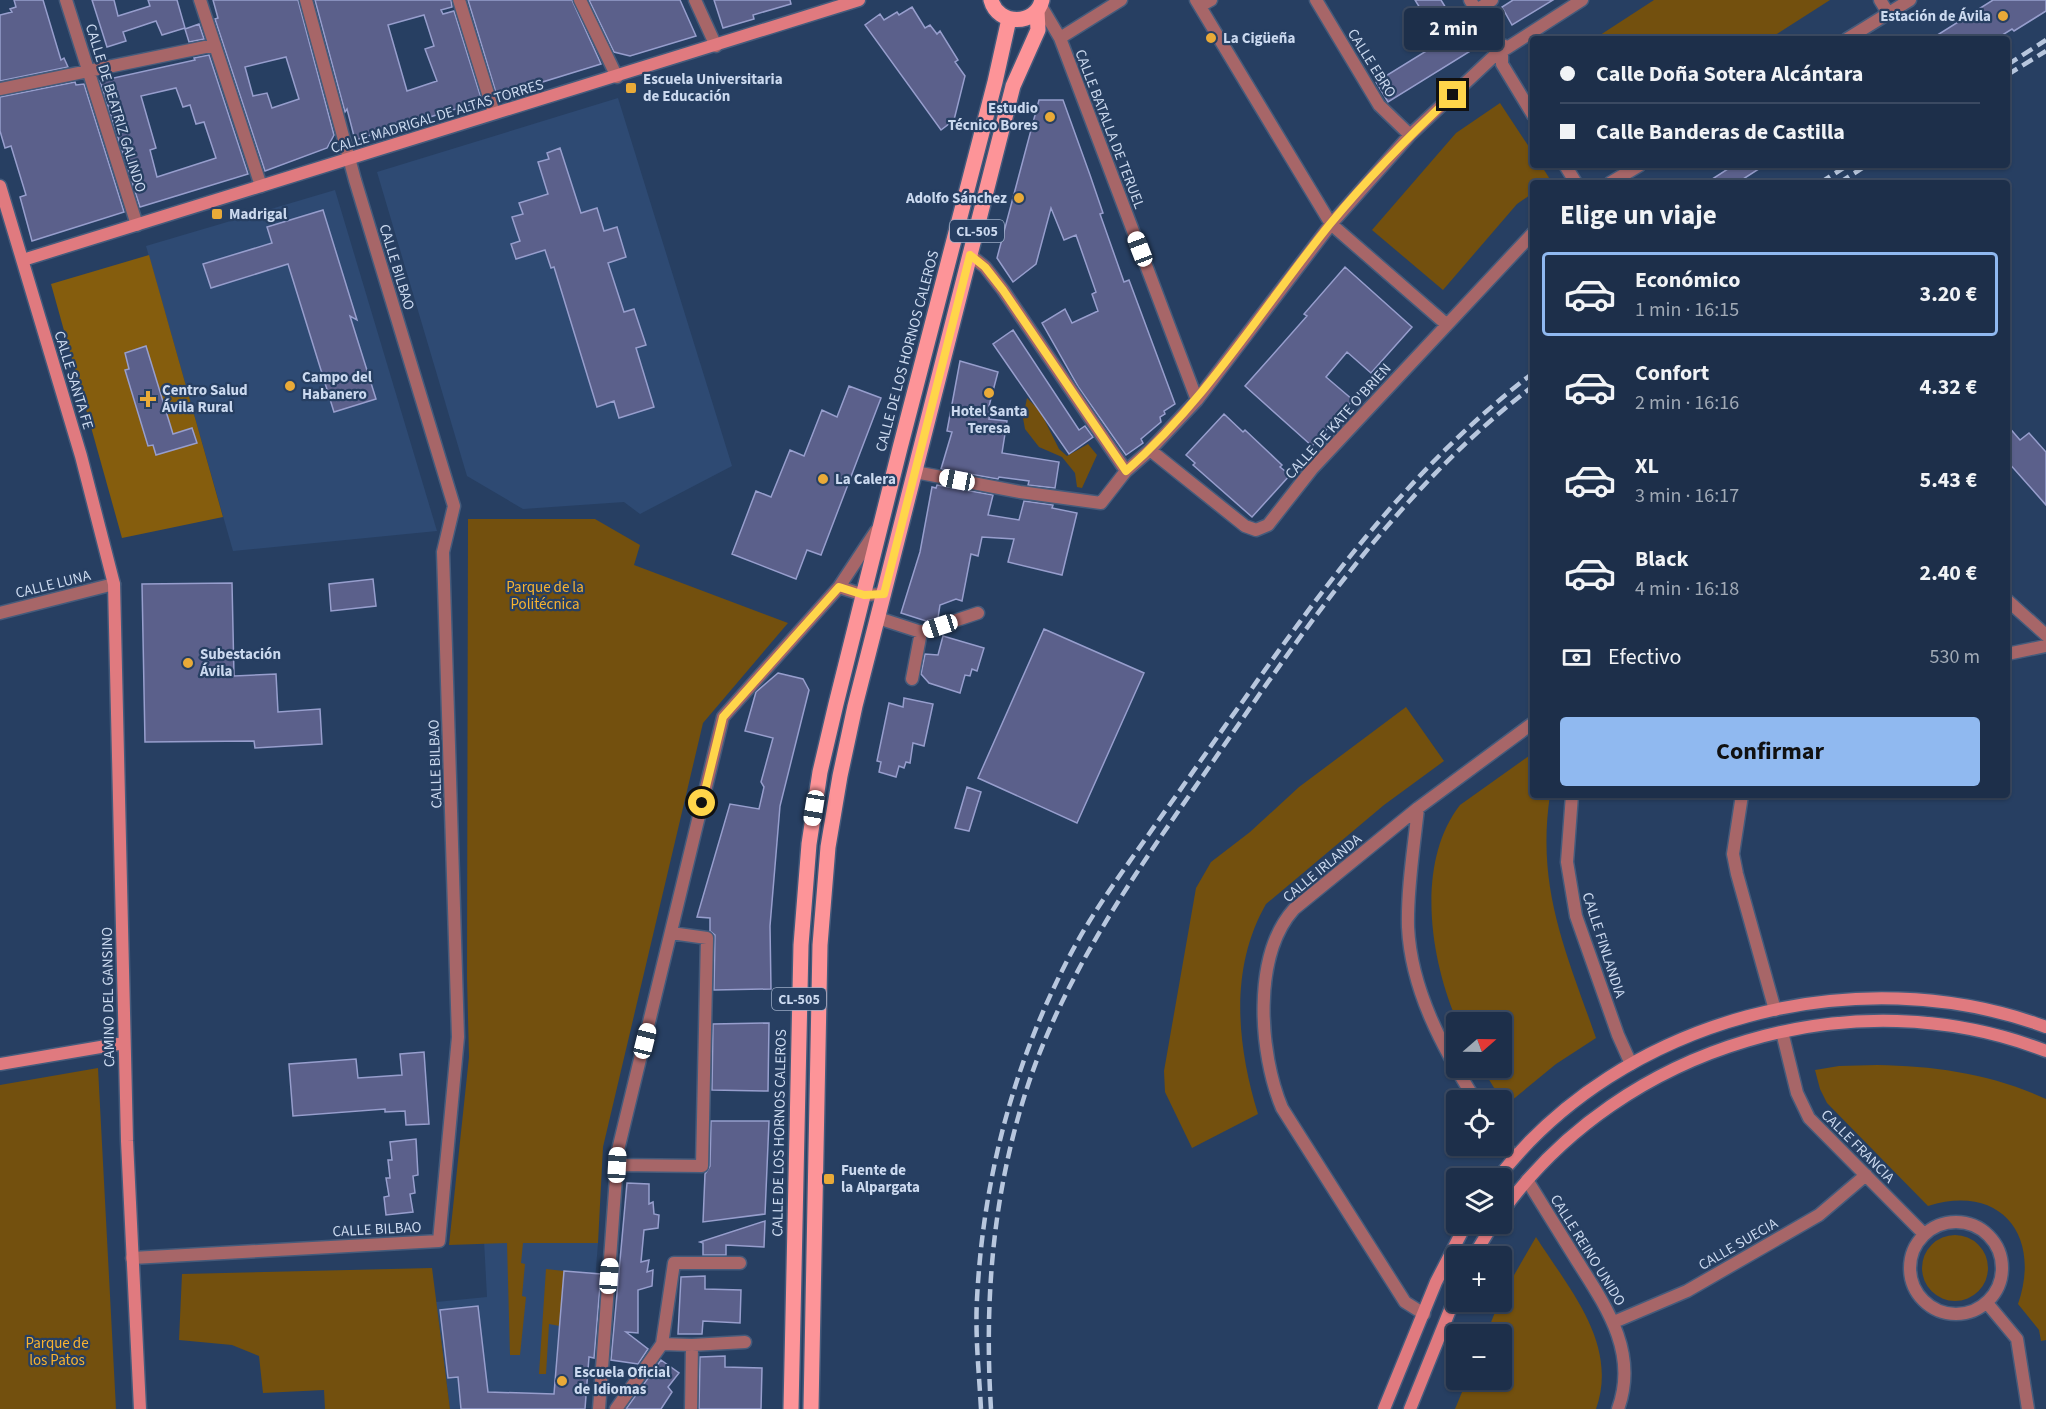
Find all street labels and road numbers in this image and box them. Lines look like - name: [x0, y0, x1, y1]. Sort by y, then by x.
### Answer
- street label: CALLE DE BEATRIZ GALINDO: [80, 21, 151, 195]
- street label: CALLE EBRO: [1342, 25, 1401, 102]
- street label: CALLE BATALLA DE TERUEL: [1069, 46, 1150, 212]
- street label: CALLE MADRIGAL DE ALTAS TORRES: [328, 74, 546, 159]
- road number: CL-505: [950, 220, 1004, 242]
- street label: CALLE BILBAO: [373, 222, 420, 313]
- street label: CALLE DE LOS HORNOS CALEROS: [870, 248, 944, 454]
- street label: CALLE SANTA FE: [49, 328, 98, 432]
- street label: CALLE DE KATE O'BRIEN: [1280, 359, 1396, 484]
- street label: CALLE LUNA: [13, 565, 94, 604]
- street label: CALLE BILBAO: [423, 719, 448, 809]
- street label: CALLE IRLANDA: [1278, 829, 1367, 908]
- street label: CALLE FINLANDIA: [1577, 890, 1631, 1001]
- street label: CAMINO DEL GANSINO: [97, 927, 120, 1067]
- road number: CL-505: [772, 988, 826, 1010]
- street label: CALLE DE LOS HORNOS CALEROS: [767, 1029, 792, 1237]
- street label: CALLE FRANCIA: [1816, 1105, 1900, 1189]
- street label: CALLE REINO UNIDO: [1545, 1191, 1630, 1310]
- street label: CALLE SUECIA: [1695, 1213, 1783, 1276]
- street label: CALLE BILBAO: [332, 1217, 422, 1242]

